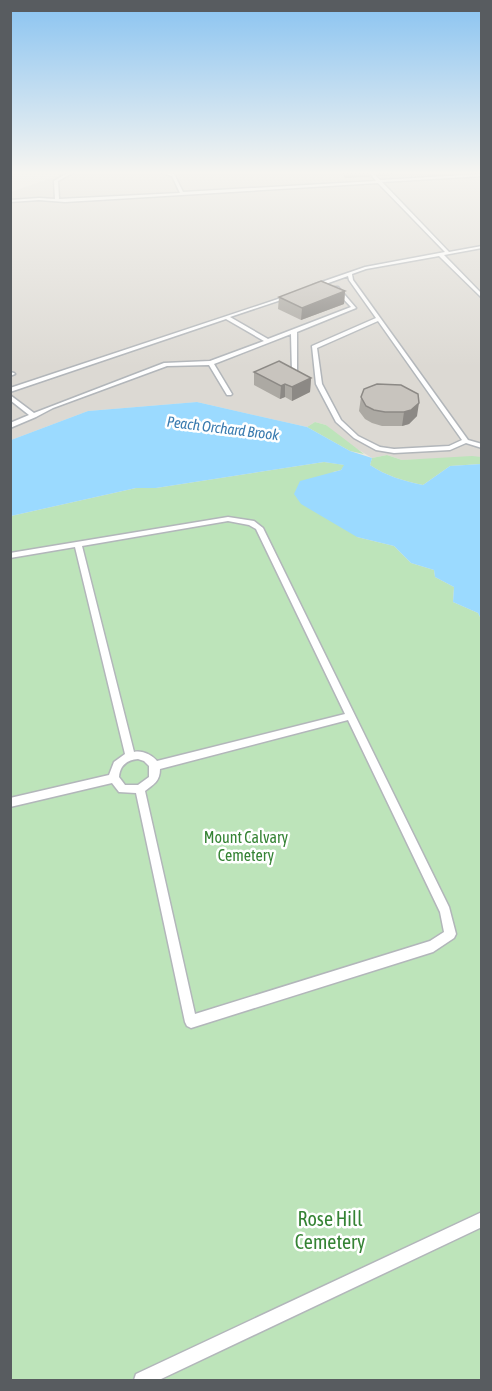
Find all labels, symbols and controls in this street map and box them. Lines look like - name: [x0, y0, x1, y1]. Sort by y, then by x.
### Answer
- water label: Peach Orchard Brook: [166, 413, 281, 443]
- park label: Mount Calvary Cemetery: [204, 828, 289, 865]
- park label: Rose Hill Cemetery: [295, 1207, 365, 1253]

